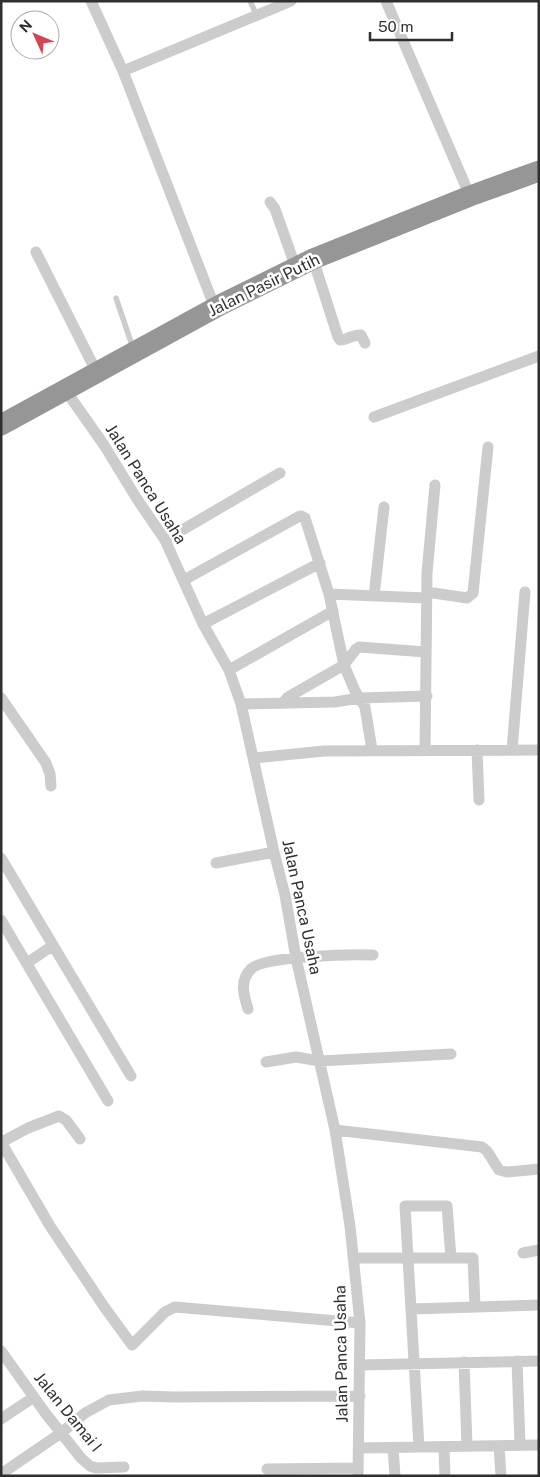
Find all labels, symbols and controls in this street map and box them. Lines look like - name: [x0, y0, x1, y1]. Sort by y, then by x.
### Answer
- north arrow: [10, 10, 60, 60]
- scale bar: [370, 10, 452, 42]
- text: N: [16, 16, 35, 35]
- text: 50 m: [378, 18, 413, 35]
- street label: Jalan Pasir Putih: [205, 250, 323, 320]
- street label: Jalan Panca Usaha: [102, 421, 190, 547]
- street label: Jalan Panca Usaha: [278, 838, 326, 976]
- street label: Jalan Panca Usaha: [330, 1285, 352, 1423]
- street label: Jalan Damai I: [30, 1368, 106, 1456]

